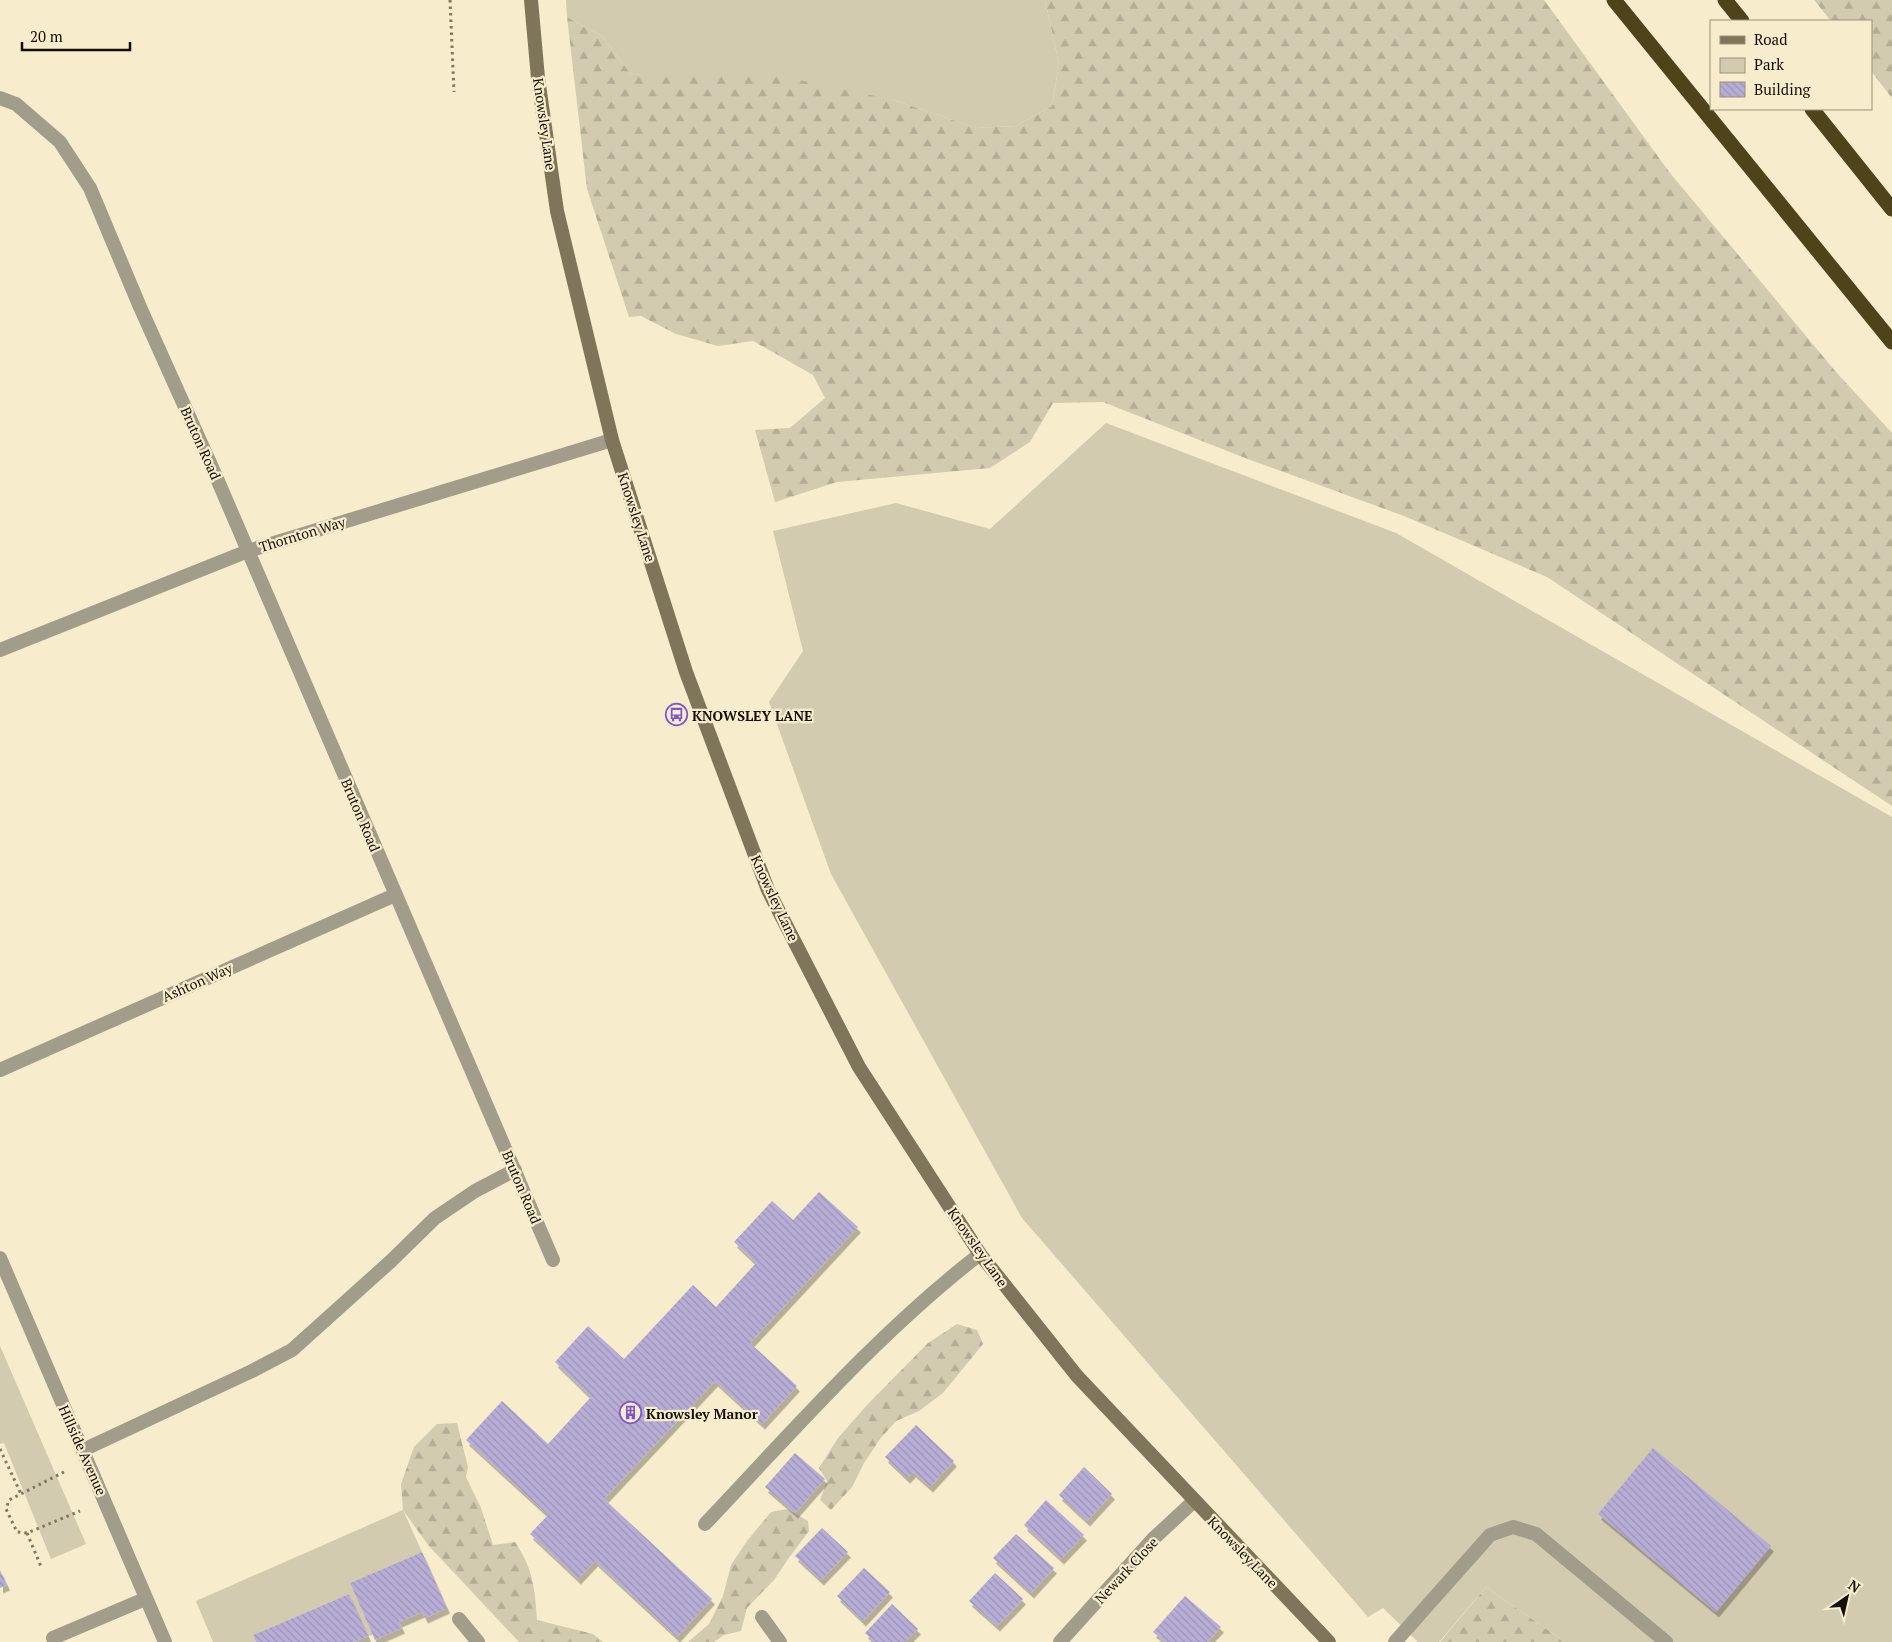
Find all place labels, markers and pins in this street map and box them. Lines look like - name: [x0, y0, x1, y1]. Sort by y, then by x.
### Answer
- bus stop icon: KNOWSLEY LANE: [664, 703, 688, 727]
- place label: KNOWSLEY LANE: [692, 706, 813, 725]
- building icon: Knowsley Manor: [618, 1401, 642, 1425]
- place label: Knowsley Manor: [646, 1404, 758, 1423]

